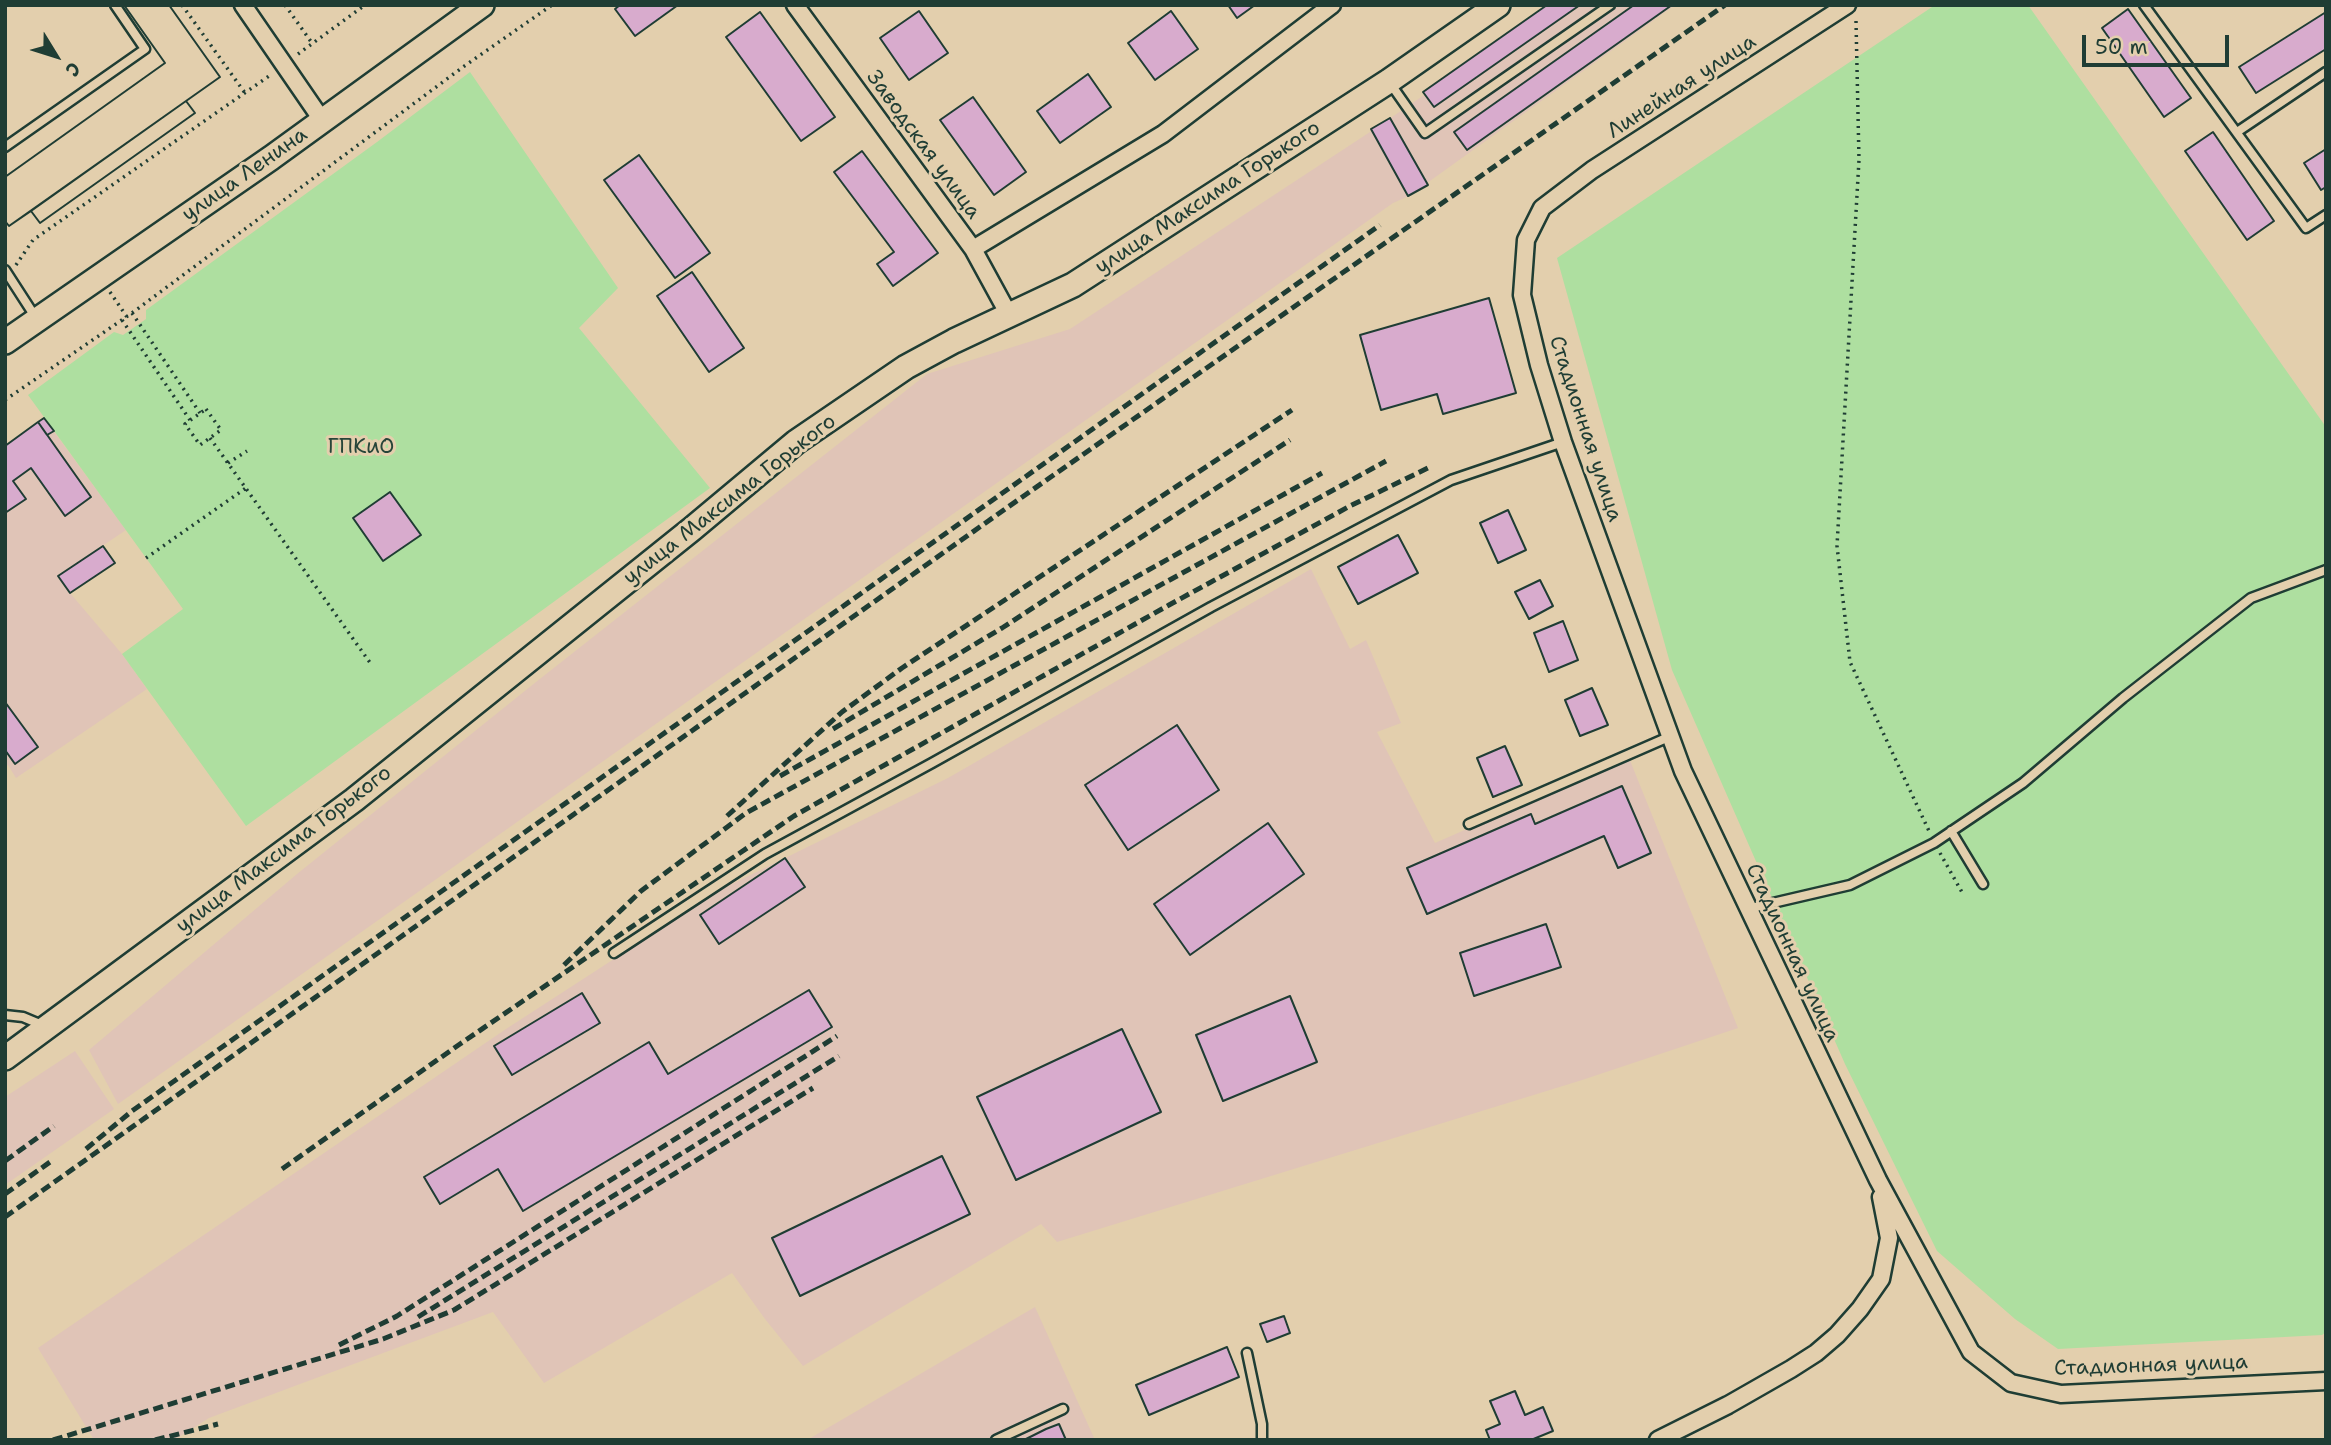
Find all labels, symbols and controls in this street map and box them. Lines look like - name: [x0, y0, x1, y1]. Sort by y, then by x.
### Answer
- north arrow: [21, 21, 91, 91]
- scale bar: [2086, 21, 2233, 65]
- street label: Линейная улица: [1603, 29, 1761, 145]
- text: 50 m: [2095, 33, 2148, 61]
- text: С: [60, 57, 86, 82]
- street label: Заводская улица: [861, 66, 985, 224]
- street label: улица Максима Горького: [1091, 116, 1325, 280]
- street label: улица Ленина: [177, 122, 313, 228]
- street label: Стадионная улица: [1543, 333, 1627, 525]
- street label: улица Максима Горького: [619, 409, 841, 591]
- park label: ГПКиО: [328, 435, 394, 461]
- street label: улица Максима Горького: [171, 761, 397, 939]
- street label: Стадионная улица: [1740, 860, 1844, 1046]
- street label: Стадионная улица: [2054, 1350, 2248, 1382]

